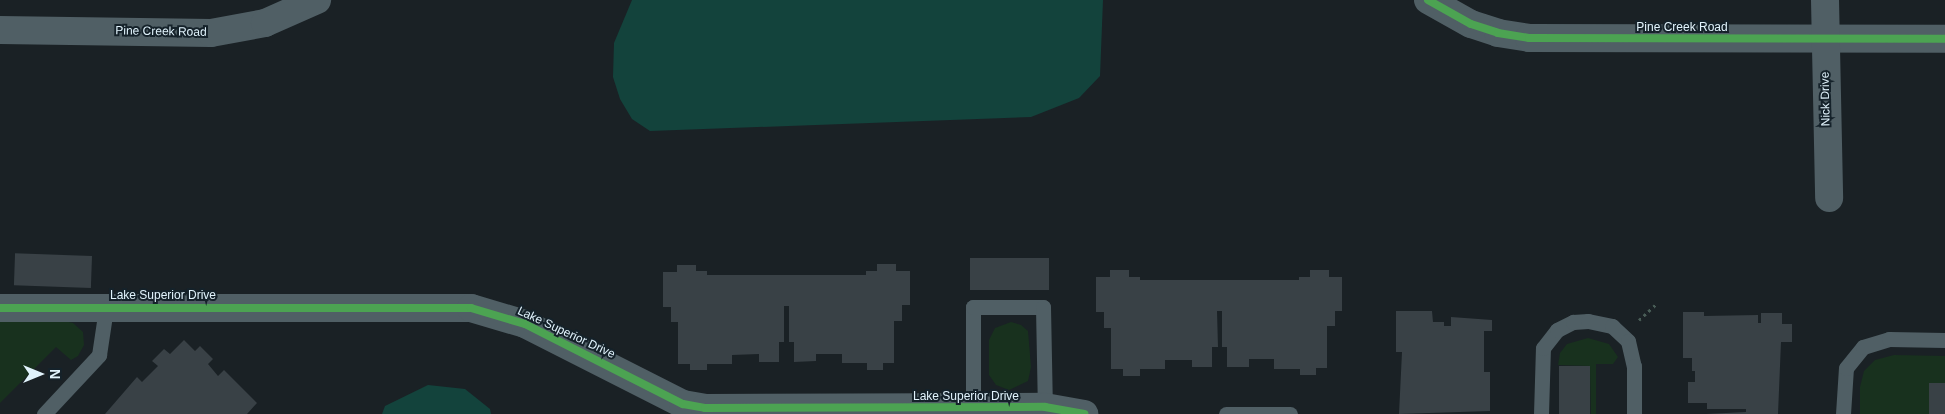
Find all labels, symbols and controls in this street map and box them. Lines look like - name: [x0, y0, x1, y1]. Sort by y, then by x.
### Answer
- street label: Pine Creek Road: [1636, 21, 1728, 35]
- street label: Pine Creek Road: [115, 24, 207, 40]
- street label: Nick Drive: [1818, 72, 1834, 126]
- street label: Lake Superior Drive: [110, 289, 216, 303]
- street label: Lake Superior Drive: [515, 304, 617, 362]
- north arrow: [15, 349, 65, 399]
- text: N: [47, 369, 63, 379]
- street label: Lake Superior Drive: [913, 390, 1019, 404]

